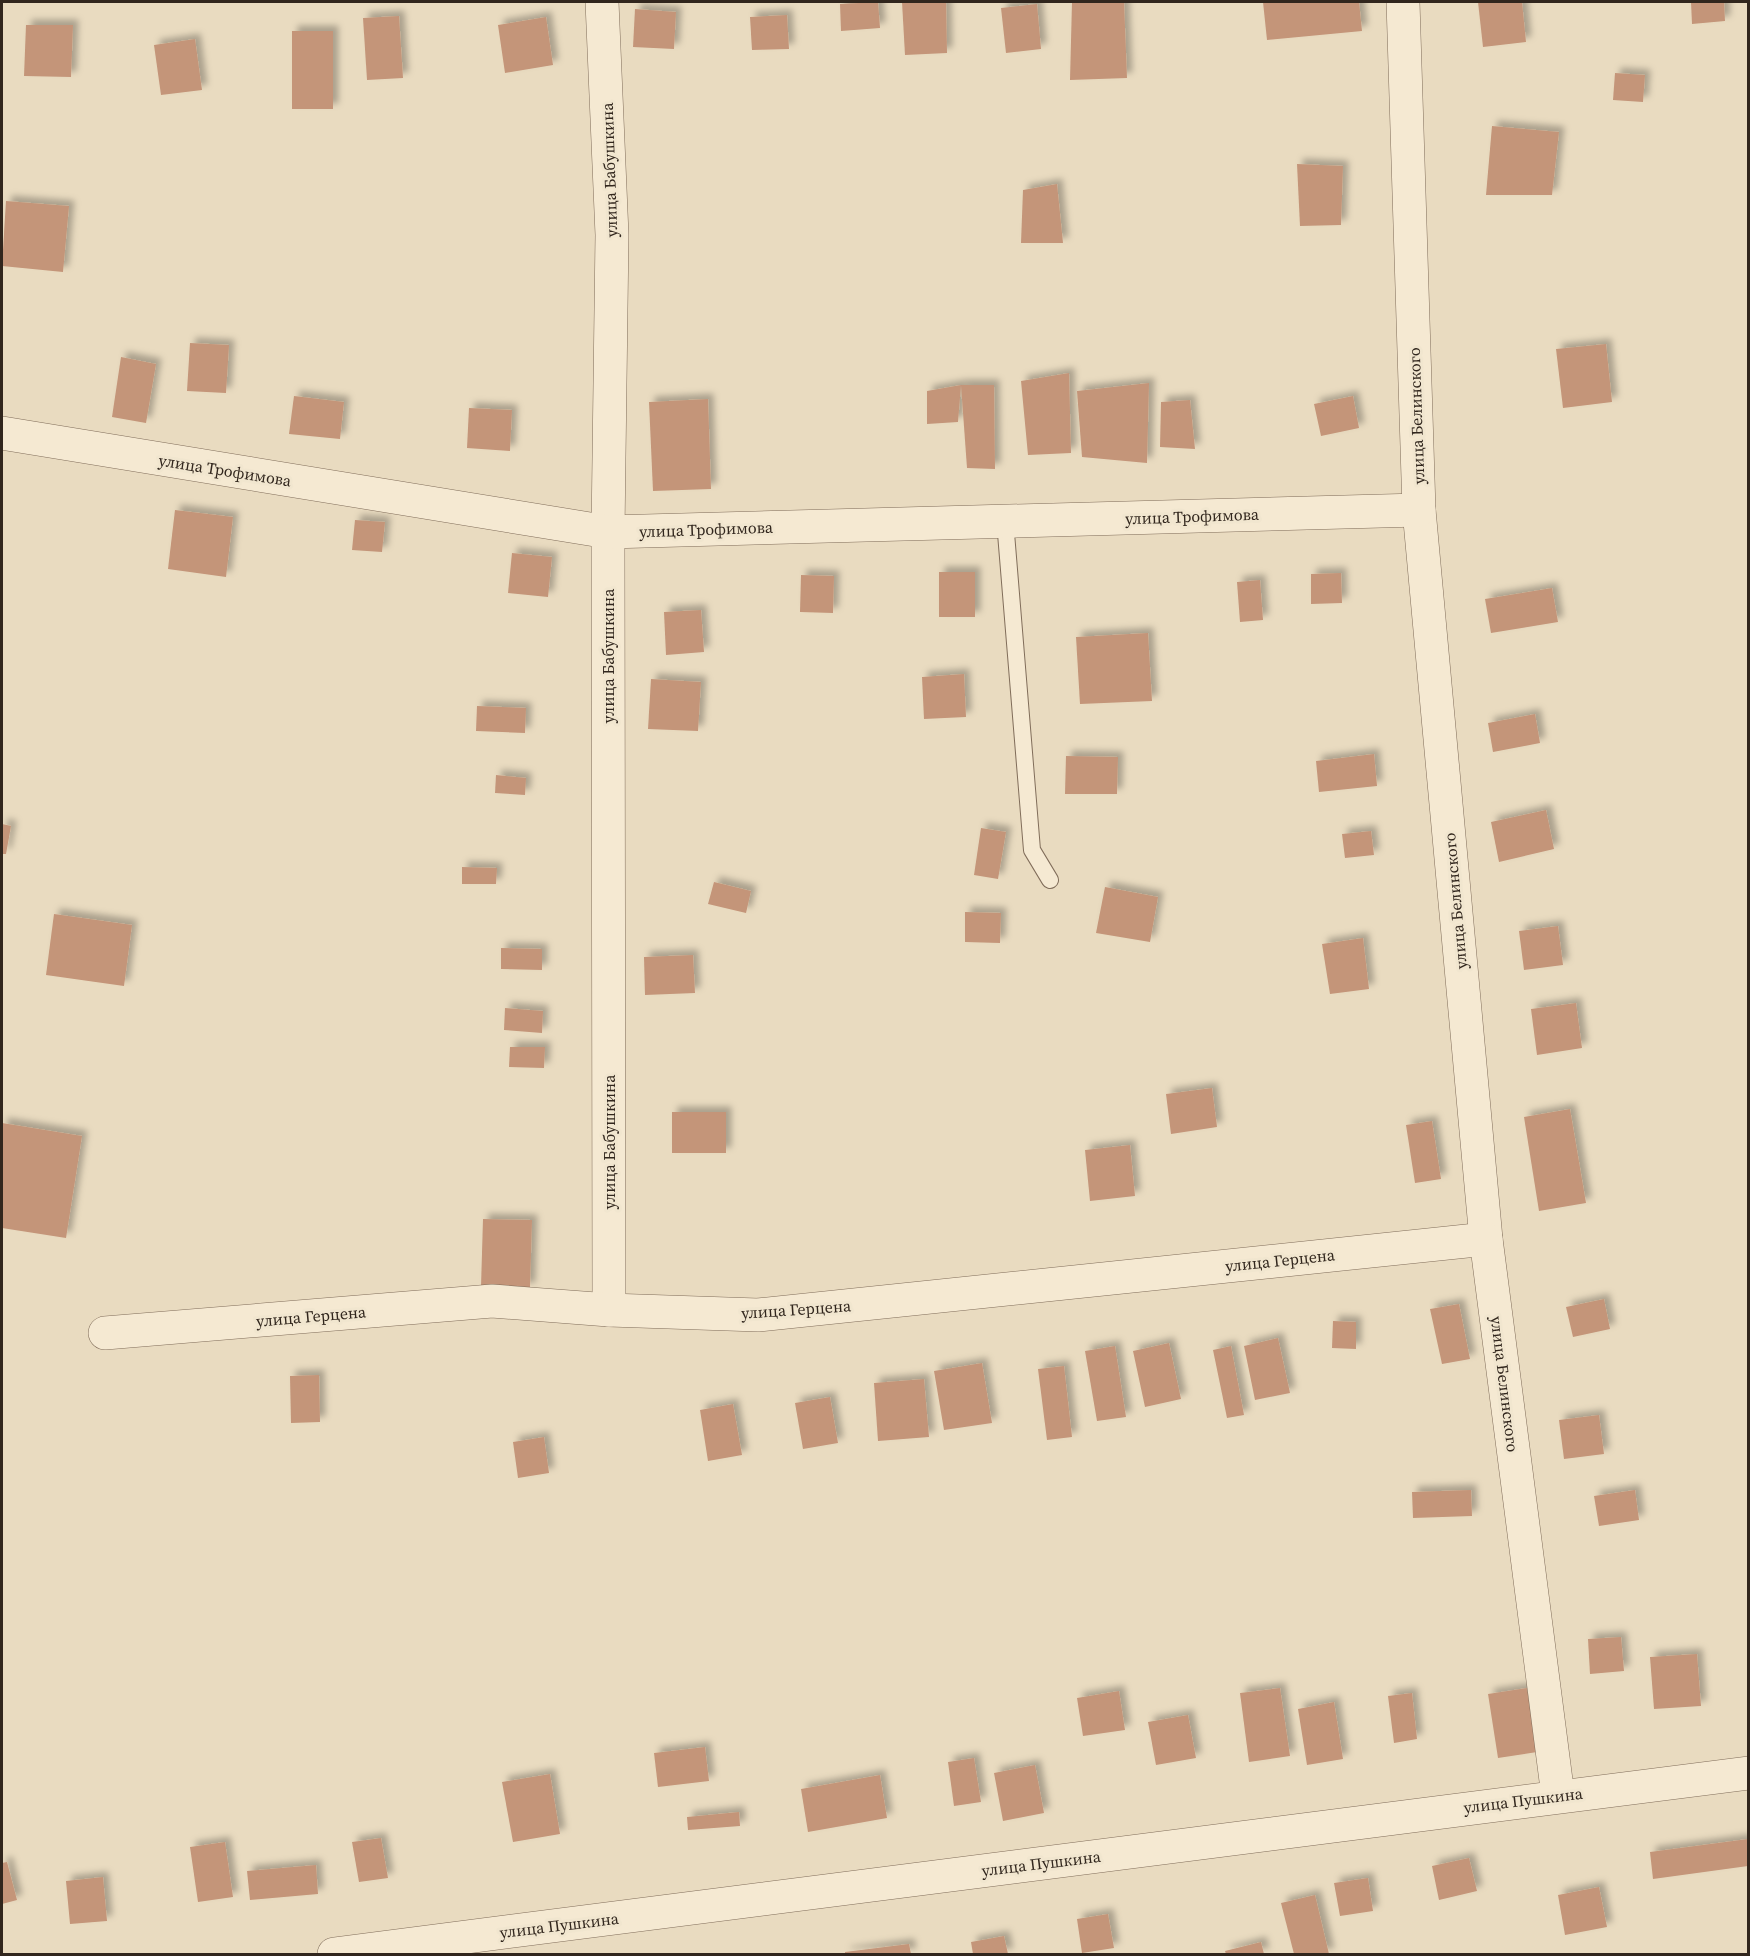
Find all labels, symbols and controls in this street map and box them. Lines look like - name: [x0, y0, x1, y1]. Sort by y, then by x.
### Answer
- street label: улица Бабушкина: [596, 101, 622, 238]
- street label: улица Белинского: [1403, 347, 1429, 485]
- street label: улица Трофимова: [157, 449, 294, 491]
- street label: улица Трофимова: [1125, 503, 1260, 529]
- street label: улица Трофимова: [639, 516, 774, 542]
- street label: улица Бабушкина: [597, 588, 619, 723]
- street label: улица Белинского: [1438, 832, 1472, 970]
- street label: улица Бабушкина: [598, 1074, 620, 1209]
- street label: улица Герцена: [1224, 1243, 1337, 1277]
- street label: улица Герцена: [740, 1294, 853, 1324]
- street label: улица Герцена: [255, 1300, 368, 1332]
- street label: улица Белинского: [1486, 1315, 1524, 1454]
- street label: улица Пушкина: [1462, 1782, 1585, 1818]
- street label: улица Пушкина: [980, 1845, 1103, 1881]
- street label: улица Пушкина: [498, 1907, 621, 1943]

